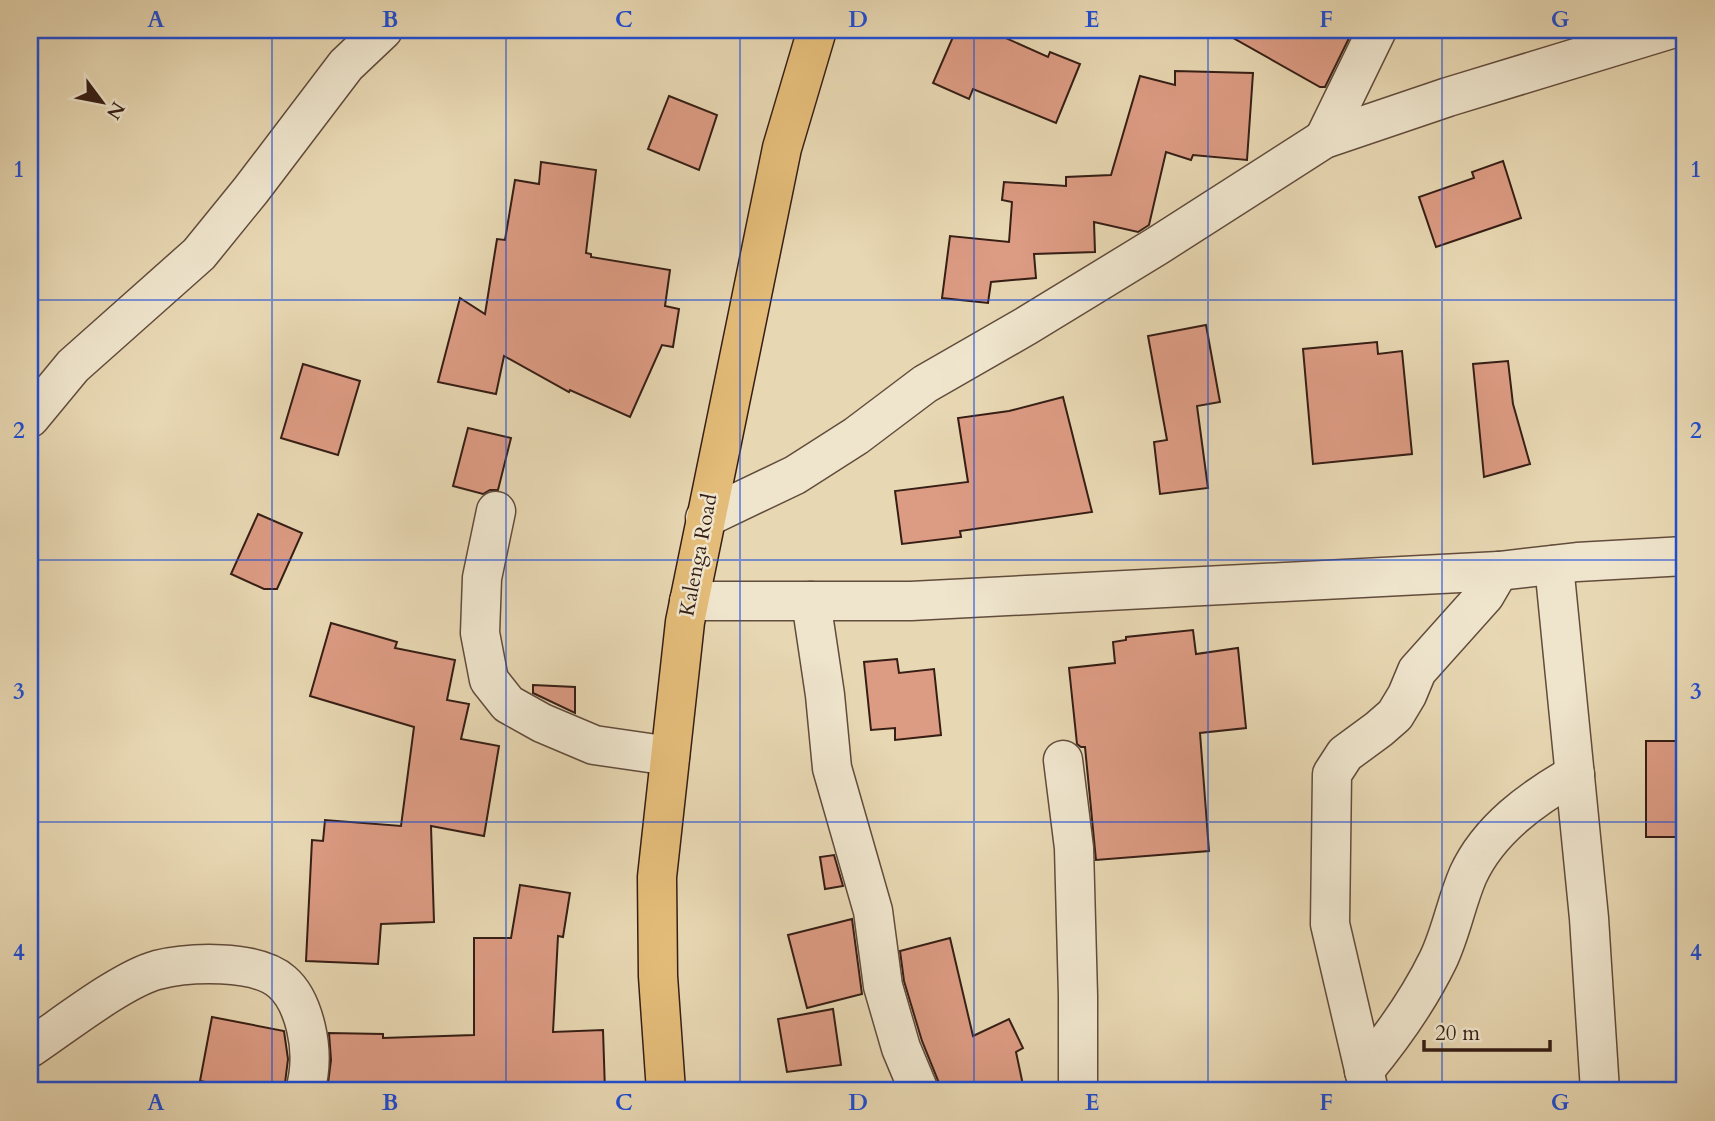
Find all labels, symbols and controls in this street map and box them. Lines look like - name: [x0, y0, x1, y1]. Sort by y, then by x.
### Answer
- text: A: [147, 4, 165, 35]
- text: B: [382, 4, 398, 35]
- text: C: [615, 4, 633, 35]
- text: D: [848, 4, 868, 35]
- text: E: [1085, 4, 1099, 35]
- text: F: [1319, 4, 1333, 35]
- text: G: [1551, 4, 1570, 35]
- north arrow: [66, 66, 136, 136]
- text: N: [100, 97, 131, 125]
- text: 1: [13, 154, 25, 185]
- text: 1: [1690, 154, 1702, 185]
- text: 2: [13, 415, 25, 446]
- text: 2: [1690, 415, 1702, 446]
- street label: Kalenga Road: [672, 491, 725, 619]
- text: 3: [13, 676, 25, 707]
- text: 3: [1690, 676, 1702, 707]
- text: 4: [13, 937, 25, 968]
- text: 4: [1690, 937, 1702, 968]
- scale bar: [1424, 1009, 1550, 1053]
- text: 20 m: [1435, 1019, 1480, 1048]
- text: A: [147, 1087, 165, 1118]
- text: B: [382, 1087, 398, 1118]
- text: C: [615, 1087, 633, 1118]
- text: D: [848, 1087, 868, 1118]
- text: E: [1085, 1087, 1099, 1118]
- text: F: [1319, 1087, 1333, 1118]
- text: G: [1551, 1087, 1570, 1118]

